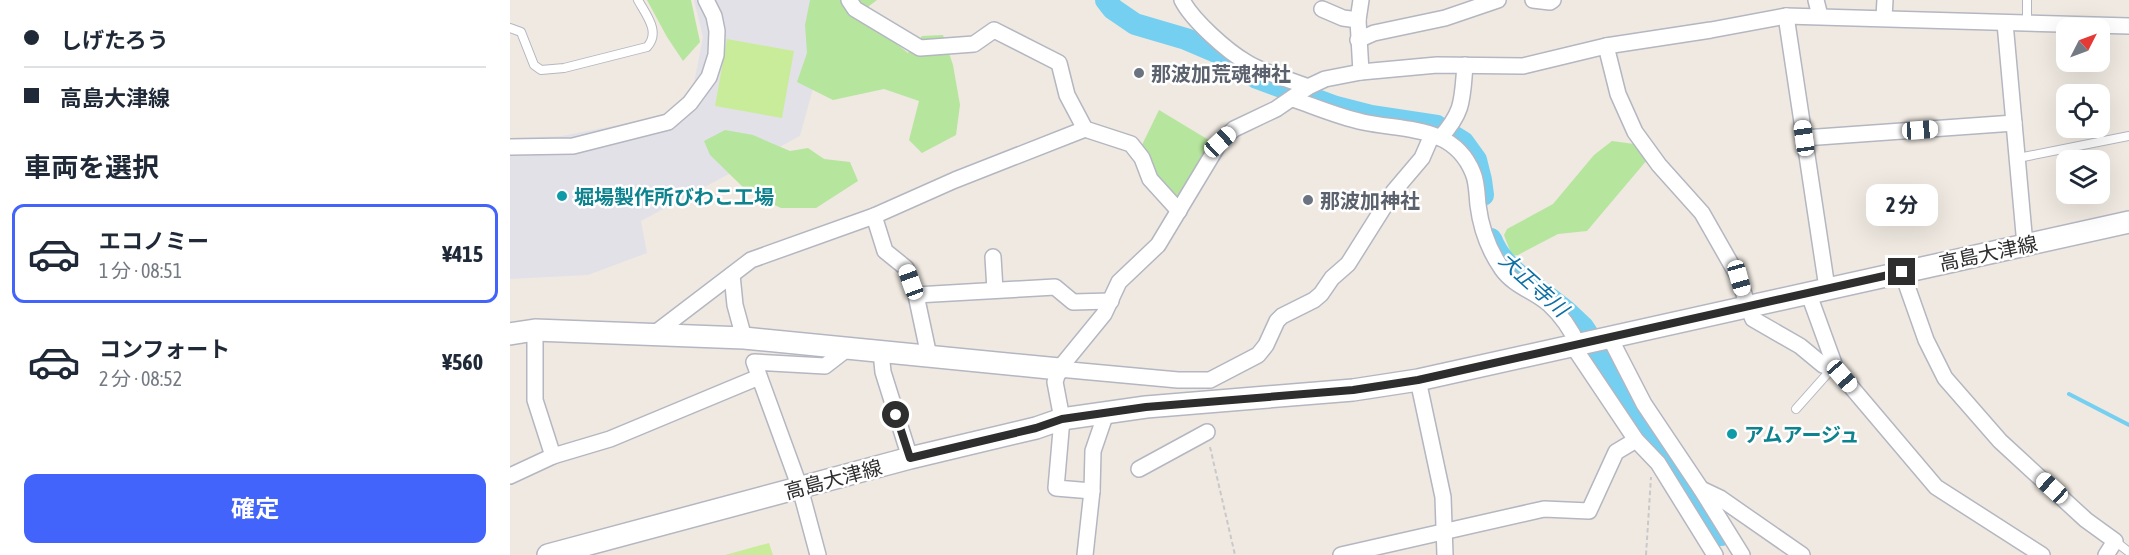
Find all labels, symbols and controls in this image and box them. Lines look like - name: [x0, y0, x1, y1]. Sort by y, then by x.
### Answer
- north arrow: [2056, 18, 2110, 72]
- map controls: [2056, 18, 2110, 204]
- text: しげたろう: [60, 27, 169, 53]
- place label: 那波加荒魂神社: [1151, 62, 1291, 85]
- marker: 那波加荒魂神社: [1132, 66, 1146, 80]
- button: locate: [2056, 84, 2110, 138]
- text: 高島大津線: [60, 85, 170, 111]
- car: [1793, 119, 1815, 157]
- car: [1901, 120, 1939, 140]
- car: [1201, 123, 1239, 161]
- button: layers: [2056, 150, 2110, 204]
- text: 車両を選択: [24, 152, 159, 183]
- place label: 堀場製作所びわこ工場: [574, 185, 774, 208]
- callout: 2 分: [1866, 185, 1938, 227]
- marker: 堀場製作所びわこ工場: [555, 189, 569, 203]
- place label: 那波加神社: [1320, 189, 1420, 212]
- marker: 那波加神社: [1301, 193, 1315, 207]
- text: 2 分: [1886, 193, 1918, 216]
- icon: car: [27, 227, 81, 281]
- text: エコノミー: [99, 228, 209, 254]
- street label: 高島大津線: [1937, 231, 2039, 275]
- text: ¥415: [442, 241, 483, 267]
- water label: 大正寺川: [1495, 247, 1575, 322]
- car: [1725, 258, 1753, 298]
- route end: [1888, 258, 1915, 285]
- text: 1 分 · 08:51: [99, 259, 182, 282]
- car: [896, 262, 926, 302]
- icon: car: [27, 335, 81, 389]
- text: コンフォート: [99, 336, 230, 362]
- text: ¥560: [442, 349, 483, 375]
- car: [1823, 357, 1861, 395]
- text: 2 分 · 08:52: [99, 367, 182, 390]
- route start: [882, 401, 909, 428]
- place label: アムアージュ: [1744, 423, 1860, 446]
- marker: アムアージュ: [1725, 427, 1739, 441]
- street label: 高島大津線: [782, 455, 884, 503]
- car: [2033, 469, 2071, 507]
- button: 確定: [24, 474, 486, 543]

